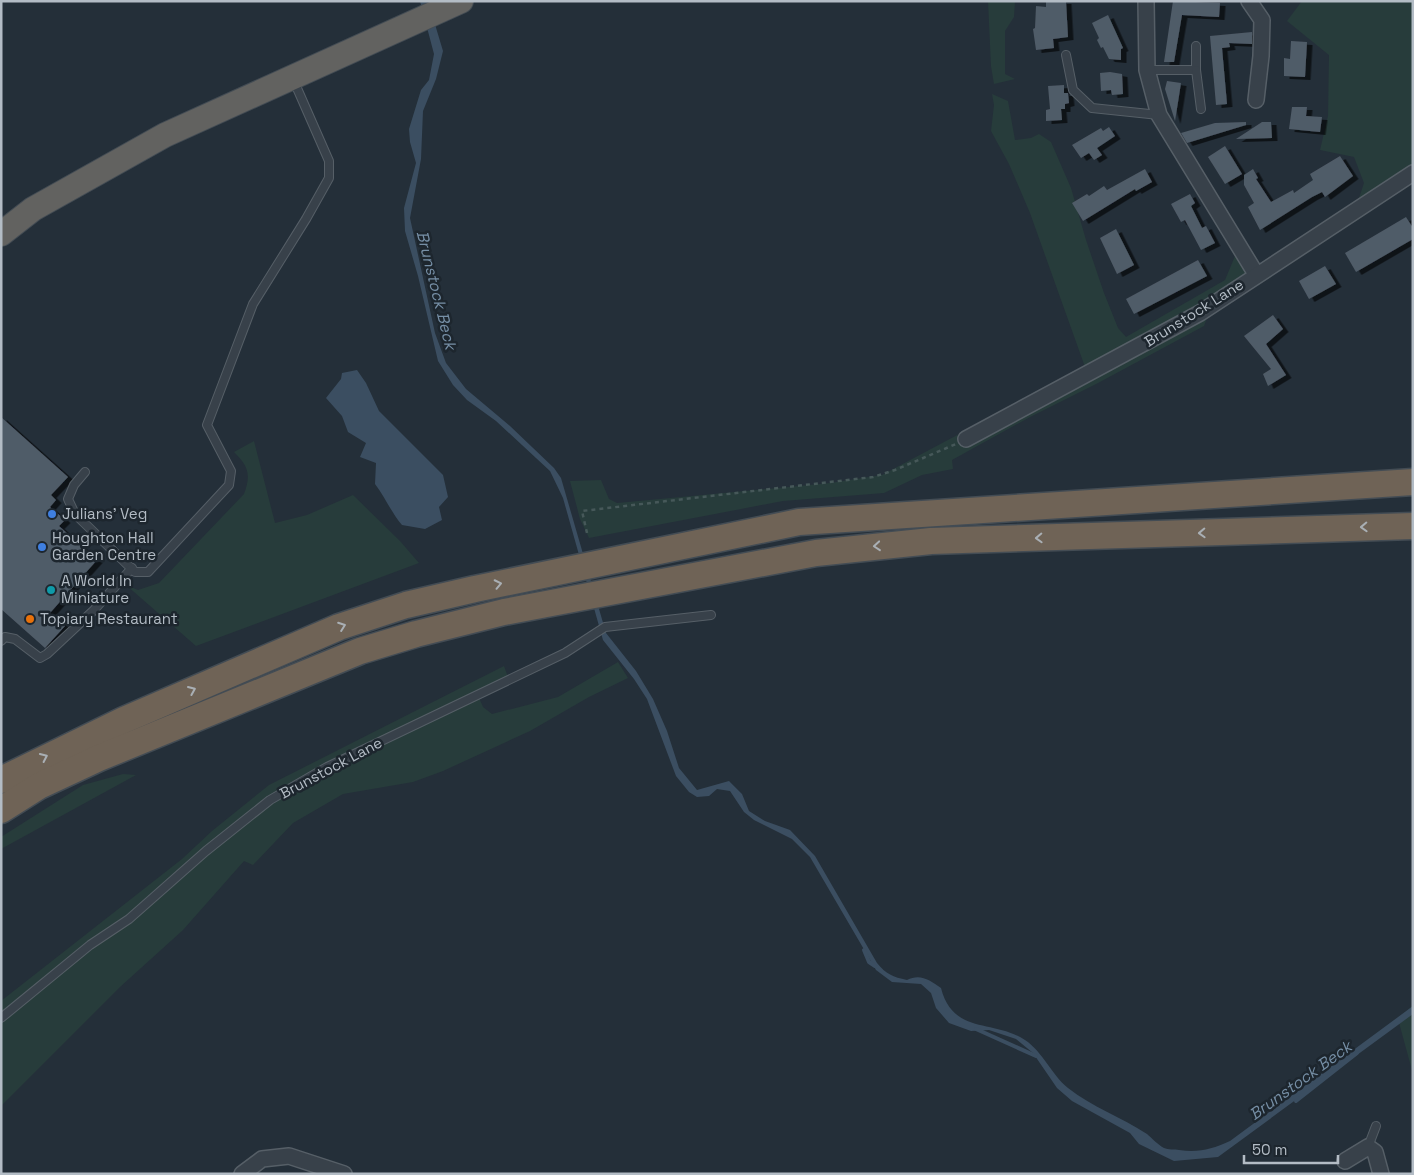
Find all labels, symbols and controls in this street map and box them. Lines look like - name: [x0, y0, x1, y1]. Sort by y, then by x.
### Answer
- water label: Brunstock Beck: [412, 228, 462, 354]
- street label: Brunstock Lane: [1141, 274, 1247, 351]
- place label: Julians' Veg: [62, 504, 147, 523]
- marker: Julians' Veg: [46, 508, 58, 520]
- one-way arrow: [1360, 522, 1368, 533]
- one-way arrow: [1197, 527, 1205, 538]
- place label: Houghton Hall Garden Centre: [52, 528, 156, 564]
- one-way arrow: [1035, 533, 1042, 543]
- one-way arrow: [873, 540, 881, 551]
- marker: Houghton Hall Garden Centre: [36, 541, 48, 553]
- place label: A World In Miniature: [61, 571, 132, 607]
- one-way arrow: [494, 579, 503, 590]
- marker: A World In Miniature: [45, 584, 57, 596]
- place label: Topiary Restaurant: [40, 609, 178, 628]
- marker: Topiary Restaurant: [24, 613, 36, 625]
- one-way arrow: [337, 622, 346, 632]
- one-way arrow: [187, 686, 196, 697]
- street label: Brunstock Lane: [276, 733, 385, 803]
- one-way arrow: [39, 754, 48, 764]
- water label: Brunstock Beck: [1245, 1035, 1358, 1125]
- scale bar: [1244, 1132, 1338, 1164]
- text: 50 m: [1252, 1140, 1287, 1159]

